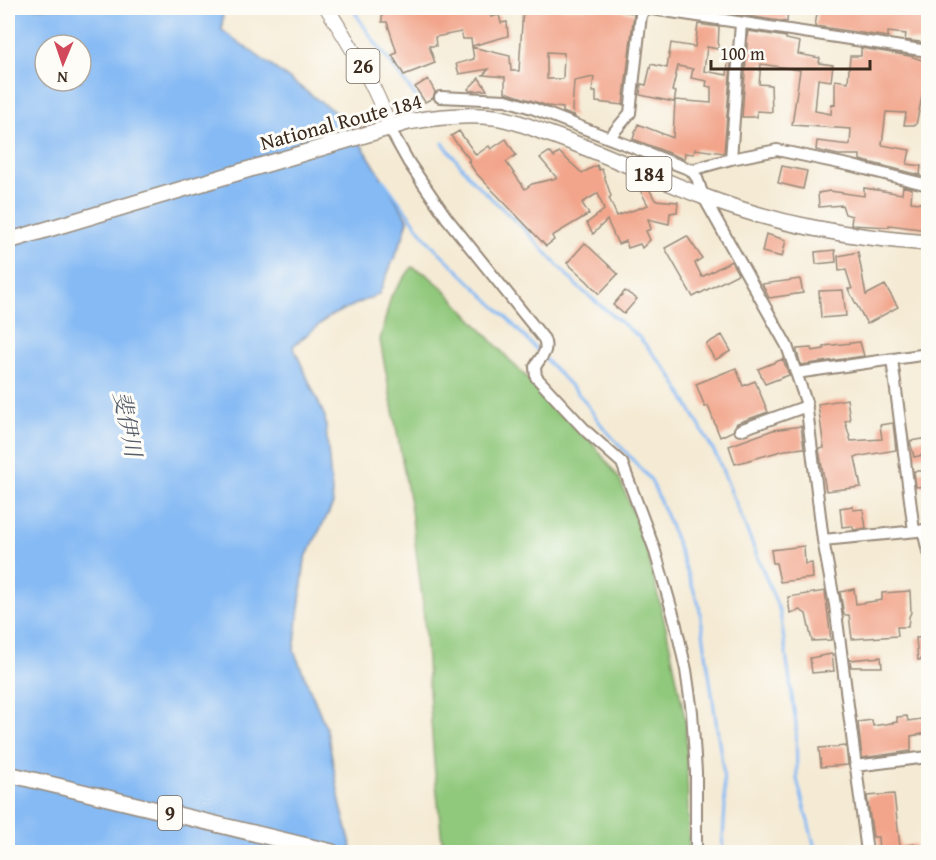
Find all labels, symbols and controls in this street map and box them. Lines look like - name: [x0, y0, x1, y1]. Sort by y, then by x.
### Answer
- north arrow: [33, 33, 93, 93]
- scale bar: [711, 33, 870, 71]
- text: 100 m: [720, 40, 765, 67]
- road number: 26: [346, 49, 380, 83]
- text: N: [56, 66, 68, 90]
- street label: National Route 184: [257, 85, 425, 158]
- road number: 184: [626, 157, 672, 191]
- water label: 斐伊川: [106, 389, 150, 461]
- road number: 9: [158, 796, 182, 830]

